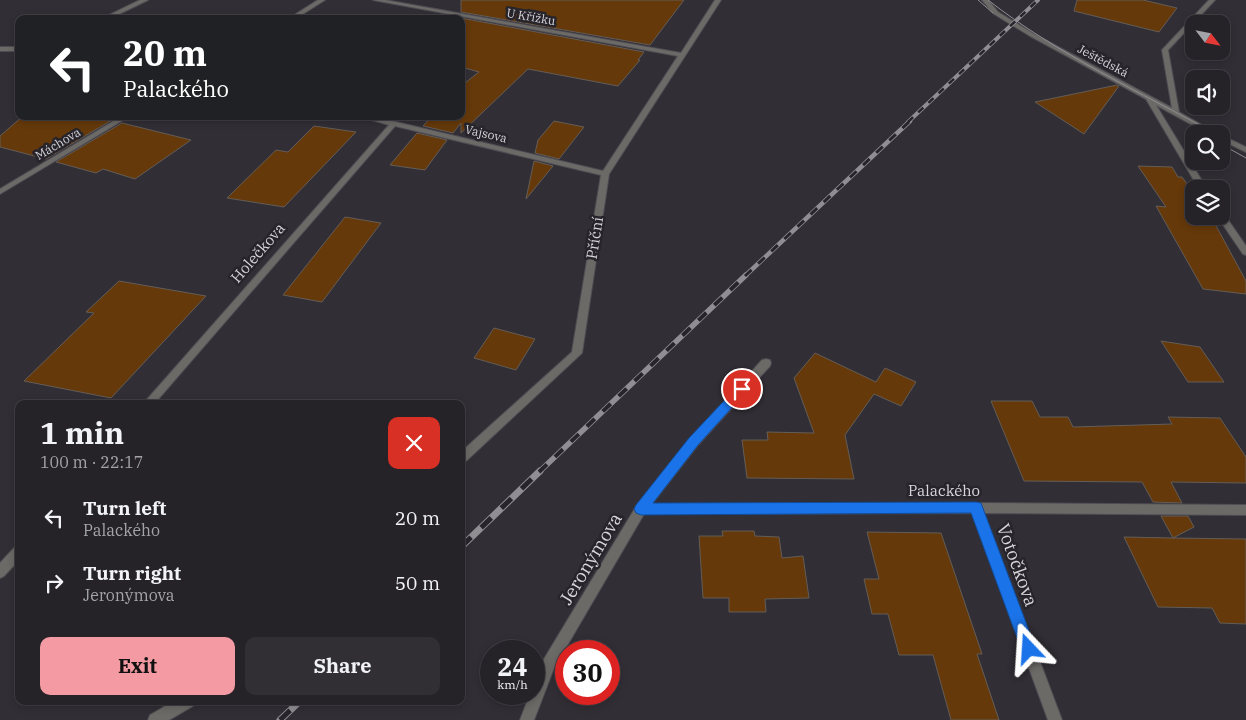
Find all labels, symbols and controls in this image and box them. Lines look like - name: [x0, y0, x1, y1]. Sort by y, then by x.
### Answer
- street label: U Křížku: [505, 5, 557, 28]
- north arrow: [1185, 15, 1230, 60]
- map controls: [1185, 15, 1230, 225]
- text: 20 m: [123, 30, 207, 76]
- icon: left: [40, 35, 105, 100]
- street label: Ještědská: [1075, 41, 1131, 80]
- button: sound: [1185, 70, 1230, 115]
- text: Palackého: [123, 74, 229, 103]
- street label: Vajsova: [464, 121, 509, 146]
- street label: Máchova: [32, 124, 83, 163]
- button: search: [1185, 125, 1230, 170]
- button: layers: [1185, 180, 1230, 225]
- street label: Příční: [582, 215, 607, 260]
- street label: Holečkova: [226, 219, 289, 287]
- pin: [721, 368, 763, 410]
- icon: arrive: [728, 375, 756, 403]
- text: 1 min: [40, 413, 124, 452]
- button: close: [388, 417, 440, 469]
- text: 100 m · 22:17: [40, 452, 143, 472]
- street label: Palackého: [908, 481, 980, 500]
- text: Turn left: [83, 496, 166, 520]
- icon: left: [40, 504, 68, 532]
- text: 20 m: [395, 506, 440, 530]
- street label: Jeronýmova: [554, 509, 627, 609]
- text: Palackého: [83, 520, 160, 540]
- street label: Votočkova: [992, 520, 1043, 610]
- text: Turn right: [83, 561, 181, 585]
- icon: right: [40, 569, 68, 597]
- text: 50 m: [395, 571, 440, 595]
- text: Jeronýmova: [83, 585, 175, 605]
- position arrow: [1002, 622, 1054, 674]
- button: Exit: [40, 637, 235, 695]
- button: Share: [245, 637, 440, 695]
- speed limit sign: 30: [555, 640, 620, 705]
- text: 24: [497, 650, 528, 683]
- text: km/h: [497, 677, 528, 692]

